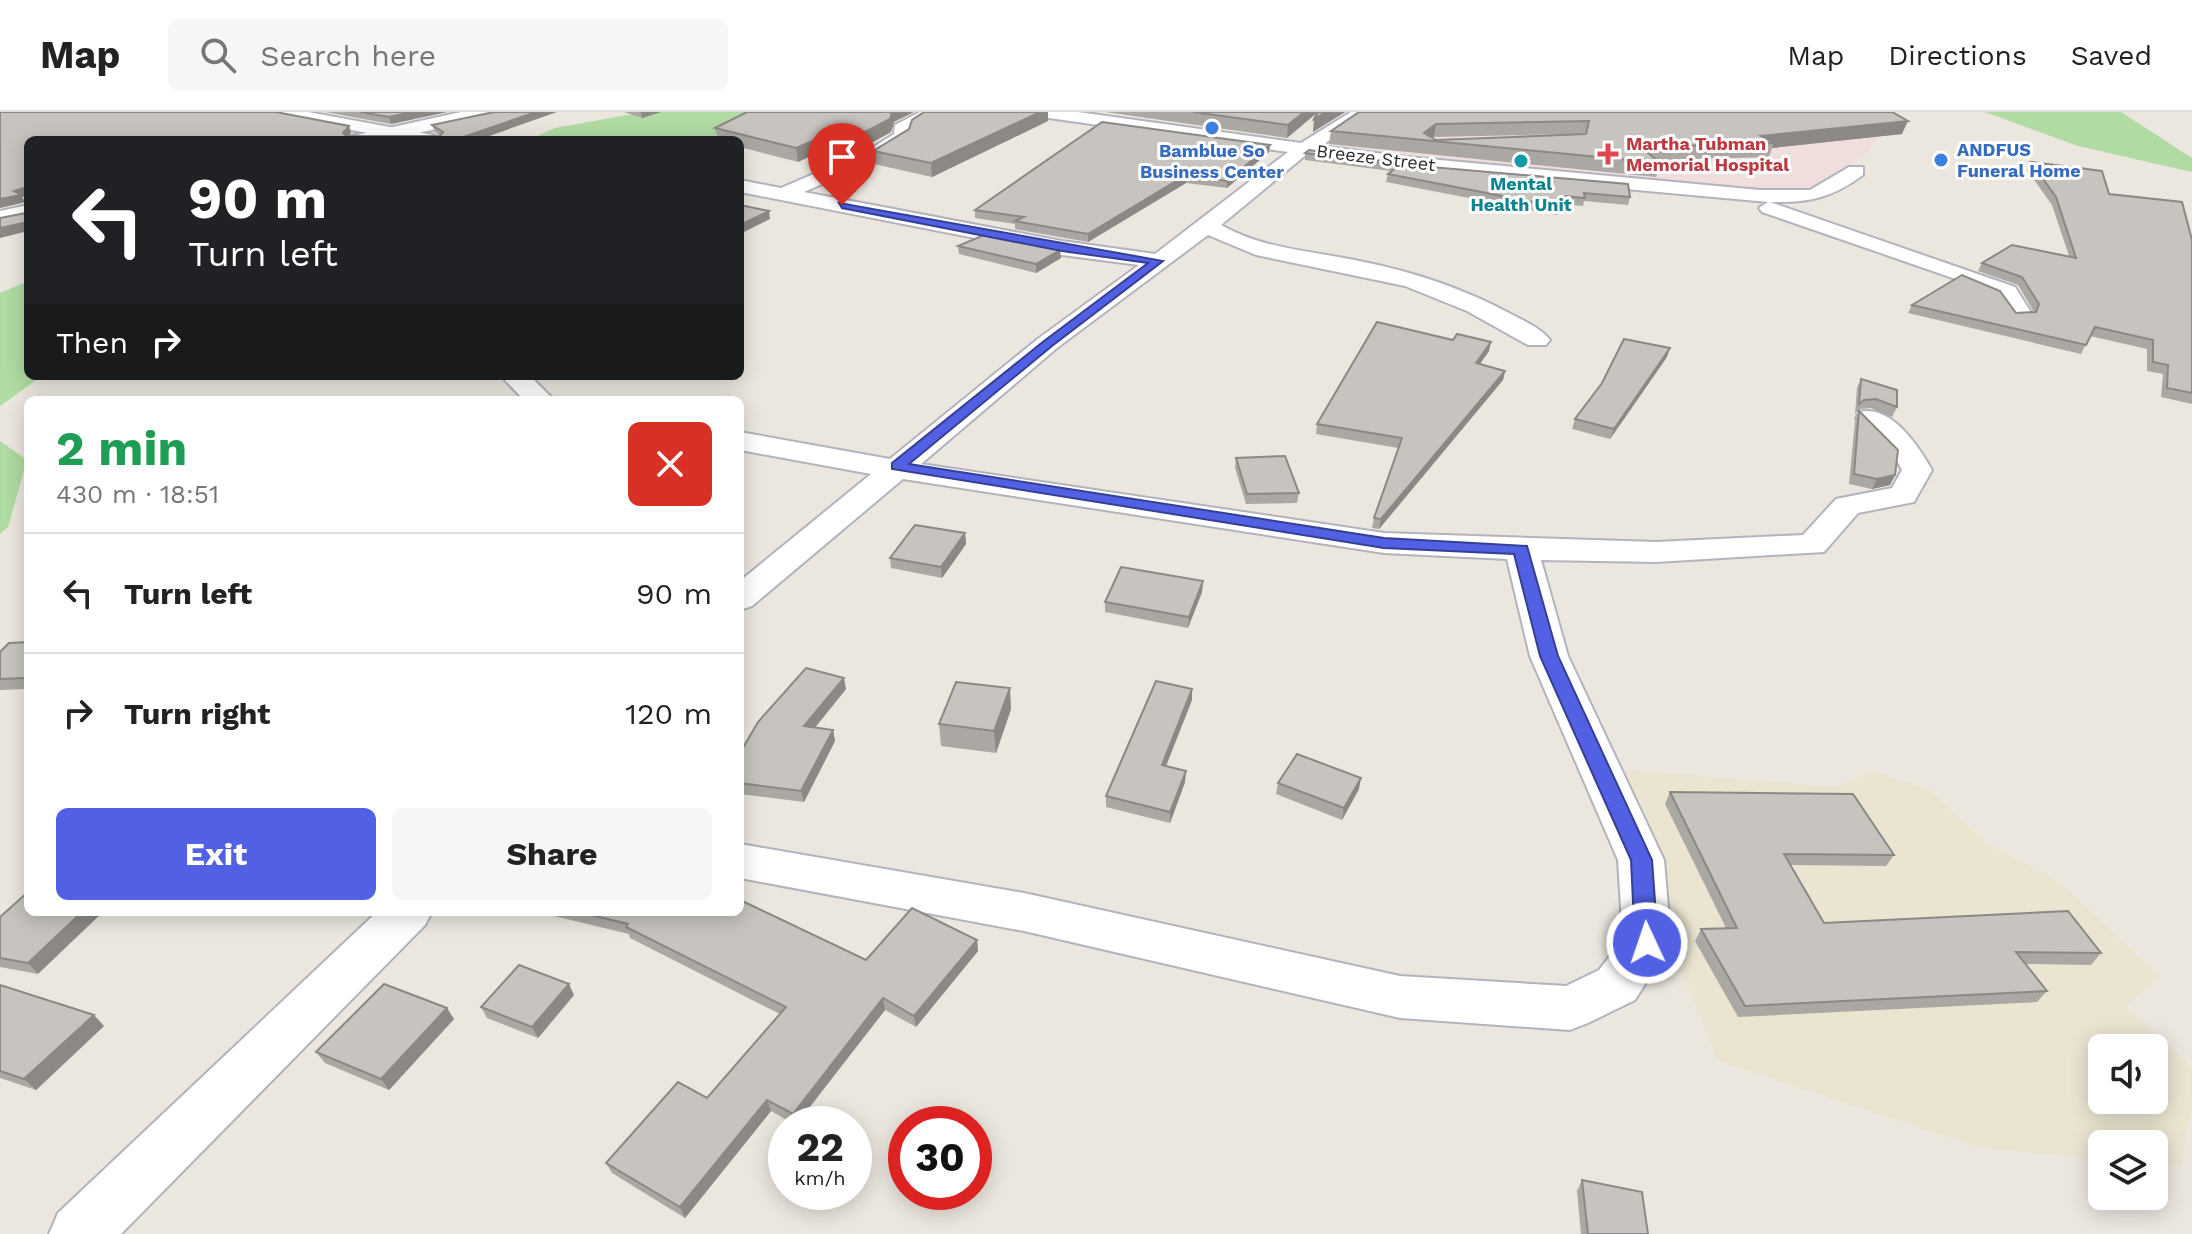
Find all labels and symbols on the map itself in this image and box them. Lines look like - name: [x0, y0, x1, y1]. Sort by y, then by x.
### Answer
- marker: Bamblue So Business Center: [1203, 119, 1221, 137]
- pin: [808, 123, 876, 205]
- place label: Martha Tubman Memorial Hospital: [1626, 133, 1789, 175]
- place label: ANDFUS Funeral Home: [1957, 139, 2081, 181]
- place label: Bamblue So Business Center: [1140, 140, 1284, 182]
- street label: Breeze Street: [1315, 140, 1437, 175]
- marker: Martha Tubman Memorial Hospital: [1597, 143, 1619, 165]
- marker: ANDFUS Funeral Home: [1932, 151, 1950, 169]
- marker: Mental Health Unit: [1512, 152, 1530, 170]
- place label: Mental Health Unit: [1470, 173, 1572, 215]
- position arrow: [1605, 901, 1689, 985]
- speed limit sign: 30: [888, 1106, 992, 1210]

